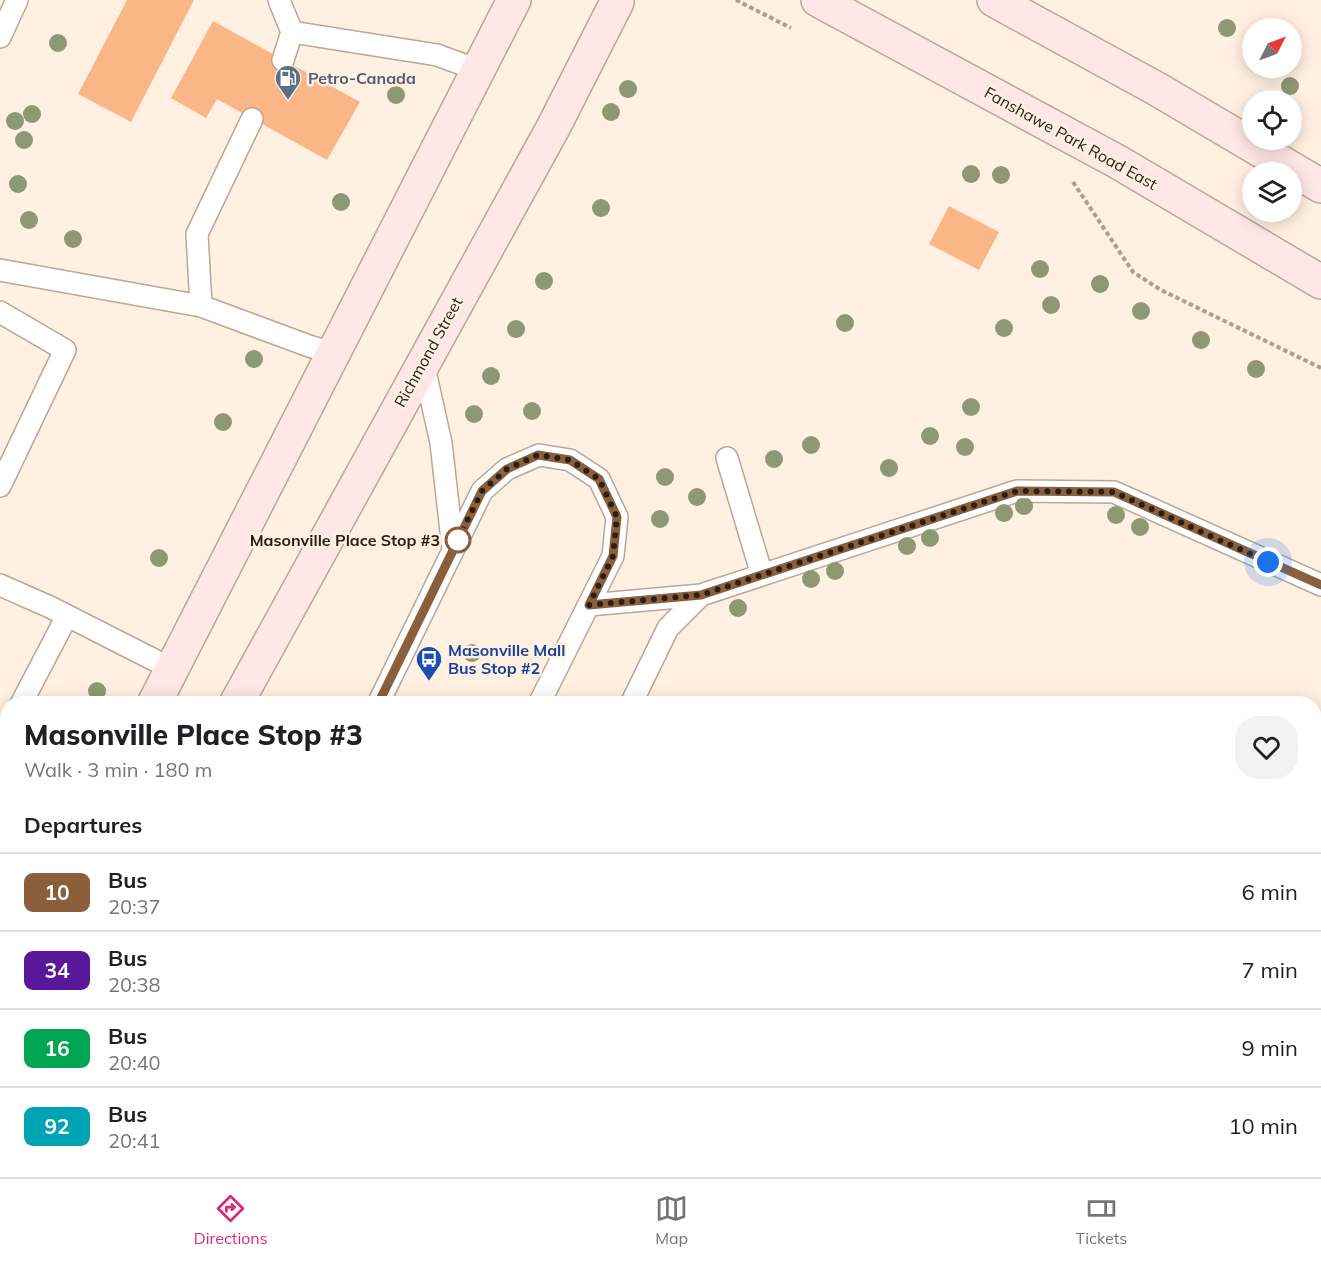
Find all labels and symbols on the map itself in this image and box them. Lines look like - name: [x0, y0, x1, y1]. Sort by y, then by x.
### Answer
- north arrow: [1242, 18, 1302, 78]
- fuel station icon: Petro-Canada: [273, 63, 303, 101]
- place label: Petro-Canada: [308, 68, 416, 88]
- street label: Fanshawe Park Road East: [981, 82, 1161, 194]
- street label: Richmond Street: [389, 293, 467, 411]
- marker: Masonville Place Stop #3: [445, 527, 471, 553]
- place label: Masonville Place Stop #3: [250, 530, 440, 550]
- your location: [1253, 547, 1283, 577]
- place label: Masonville Mall Bus Stop #2: [448, 640, 565, 678]
- bus stop icon: Masonville Mall Bus Stop #2: [414, 644, 444, 682]

